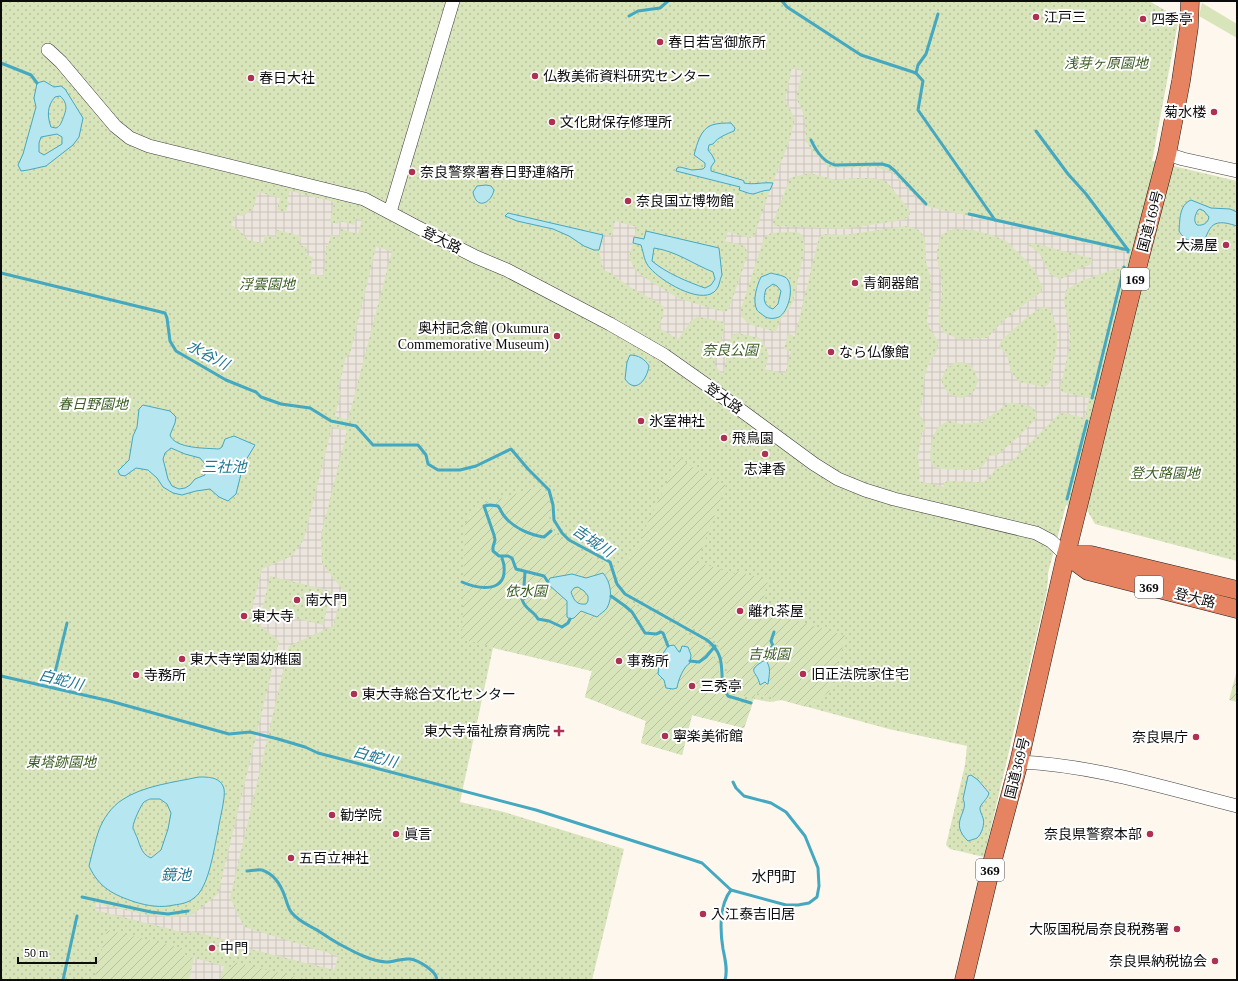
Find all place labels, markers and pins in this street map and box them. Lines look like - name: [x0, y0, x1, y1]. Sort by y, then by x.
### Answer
- place label: 江戸三: [1044, 10, 1086, 25]
- marker: 江戸三: [1031, 12, 1041, 22]
- place label: 四季亭: [1151, 12, 1193, 27]
- marker: 四季亭: [1138, 14, 1148, 24]
- place label: 春日若宮御旅所: [668, 34, 766, 50]
- marker: 春日若宮御旅所: [655, 37, 665, 47]
- place label: 仏教美術資料研究センター: [543, 68, 711, 84]
- place label: 春日大社: [259, 71, 315, 86]
- marker: 仏教美術資料研究センター: [530, 71, 540, 81]
- marker: 春日大社: [246, 73, 256, 83]
- place label: 菊水楼: [1164, 105, 1207, 120]
- marker: 菊水楼: [1209, 107, 1219, 117]
- place label: 文化財保存修理所: [560, 115, 672, 130]
- marker: 文化財保存修理所: [547, 117, 557, 127]
- place label: 奈良警察署春日野連絡所: [420, 165, 574, 180]
- marker: 奈良警察署春日野連絡所: [407, 167, 417, 177]
- place label: 奈良国立博物館: [636, 193, 734, 209]
- marker: 奈良国立博物館: [623, 196, 633, 206]
- place label: 大湯屋: [1176, 238, 1218, 253]
- marker: 大湯屋: [1221, 240, 1231, 250]
- place label: 青銅器館: [863, 276, 919, 291]
- marker: 青銅器館: [850, 278, 860, 288]
- place label: 奥村記念館 (Okumura Commemorative Museum): [398, 320, 550, 353]
- marker: 奥村記念館 (Okumura Commemorative Museum): [552, 331, 562, 341]
- place label: なら仏像館: [839, 345, 909, 360]
- marker: なら仏像館: [826, 347, 836, 357]
- place label: 氷室神社: [649, 414, 705, 429]
- marker: 氷室神社: [636, 416, 646, 426]
- place label: 飛鳥園: [732, 431, 774, 446]
- marker: 飛鳥園: [719, 433, 729, 443]
- marker: 志津香: [760, 449, 770, 459]
- place label: 志津香: [744, 462, 786, 477]
- place label: 南大門: [305, 593, 347, 608]
- marker: 南大門: [292, 595, 302, 605]
- place label: 離れ茶屋: [748, 604, 804, 619]
- marker: 離れ茶屋: [735, 606, 745, 616]
- place label: 東大寺: [252, 609, 294, 624]
- marker: 東大寺: [239, 611, 249, 621]
- place label: 東大寺学園幼稚園: [190, 652, 302, 667]
- marker: 東大寺学園幼稚園: [177, 654, 187, 664]
- place label: 事務所: [627, 654, 669, 669]
- marker: 事務所: [614, 656, 624, 666]
- place label: 旧正法院家住宅: [811, 667, 909, 682]
- place label: 寺務所: [144, 668, 186, 683]
- marker: 旧正法院家住宅: [798, 669, 808, 679]
- marker: 寺務所: [131, 670, 141, 680]
- place label: 三秀亭: [700, 679, 742, 694]
- marker: 三秀亭: [687, 681, 697, 691]
- place label: 東大寺総合文化センター: [362, 687, 516, 702]
- marker: 東大寺総合文化センター: [349, 689, 359, 699]
- place label: 東大寺福祉療育病院: [424, 724, 550, 739]
- marker: 東大寺福祉療育病院: [553, 725, 565, 737]
- place label: 寧楽美術館: [673, 728, 743, 744]
- place label: 奈良県庁: [1132, 730, 1188, 745]
- marker: 寧楽美術館: [660, 731, 670, 741]
- marker: 奈良県庁: [1191, 732, 1201, 742]
- place label: 勧学院: [340, 807, 382, 823]
- marker: 勧学院: [327, 810, 337, 820]
- place label: 眞言: [404, 827, 432, 842]
- place label: 奈良県警察本部: [1044, 827, 1142, 842]
- marker: 眞言: [391, 829, 401, 839]
- marker: 奈良県警察本部: [1145, 829, 1155, 839]
- place label: 五百立神社: [299, 851, 369, 866]
- marker: 五百立神社: [286, 853, 296, 863]
- place label: 入江泰吉旧居: [711, 907, 795, 922]
- marker: 入江泰吉旧居: [698, 909, 708, 919]
- place label: 大阪国税局奈良税務署: [1029, 922, 1169, 937]
- marker: 大阪国税局奈良税務署: [1172, 924, 1182, 934]
- place label: 中門: [220, 941, 248, 956]
- marker: 中門: [207, 943, 217, 953]
- place label: 奈良県納税協会: [1109, 953, 1207, 969]
- marker: 奈良県納税協会: [1210, 956, 1220, 966]

